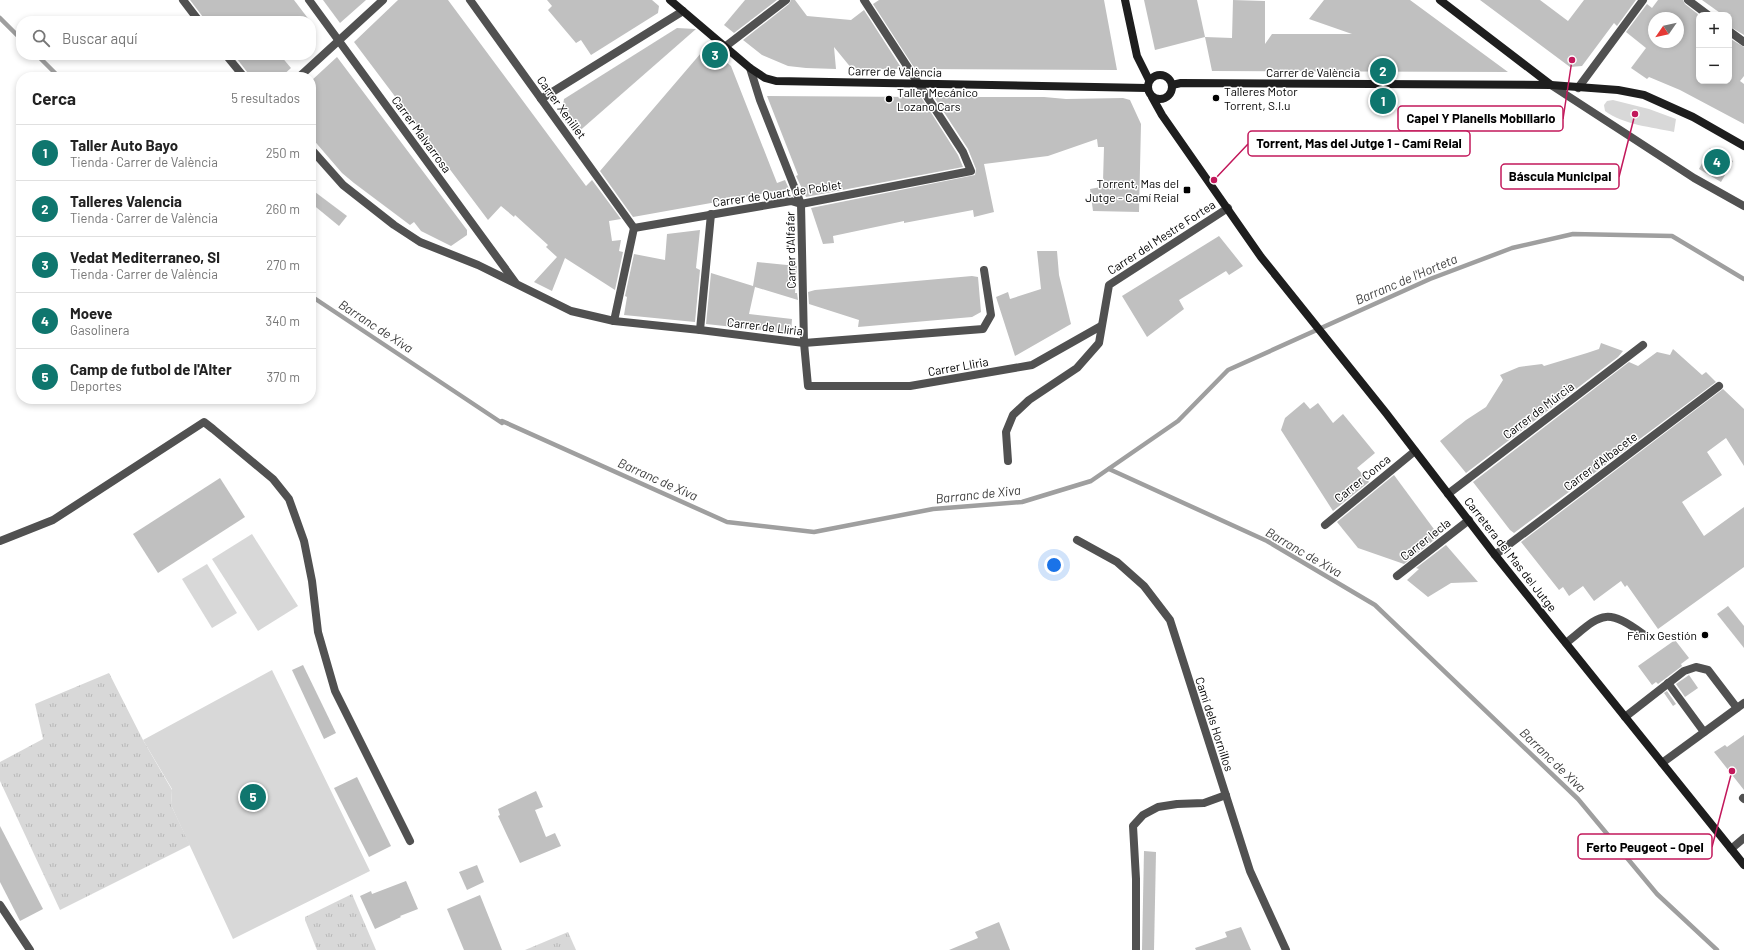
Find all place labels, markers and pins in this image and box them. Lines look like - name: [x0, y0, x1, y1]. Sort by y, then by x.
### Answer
- pin: 3: [702, 40, 728, 70]
- pin: 2: [1370, 56, 1396, 86]
- place label: Talleres Motor Torrent, S.l.u: [1224, 84, 1298, 112]
- place label: Taller Mecánico Lozano Cars: [897, 85, 978, 113]
- pin: 1: [1370, 86, 1396, 116]
- marker: Talleres Motor Torrent, S.l.u: [1211, 93, 1221, 103]
- marker: Taller Mecánico Lozano Cars: [884, 94, 894, 104]
- callout: Capel Y Planells Mobiliario: [1398, 106, 1563, 131]
- callout: Torrent, Mas del Jutge 1 - Camí Reial: [1248, 131, 1470, 156]
- pin: 4: [1704, 147, 1730, 177]
- callout: Báscula Municipal: [1501, 164, 1619, 189]
- place label: Torrent, Mas del Jutge - Camí Reial: [1085, 176, 1179, 204]
- marker: Torrent, Mas del Jutge - Camí Reial: [1182, 185, 1192, 195]
- place label: Fénix Gestión: [1627, 628, 1697, 642]
- marker: Fénix Gestión: [1700, 630, 1710, 640]
- pin: 5: [240, 782, 266, 812]
- callout: Ferto Peugeot - Opel: [1578, 834, 1712, 859]

